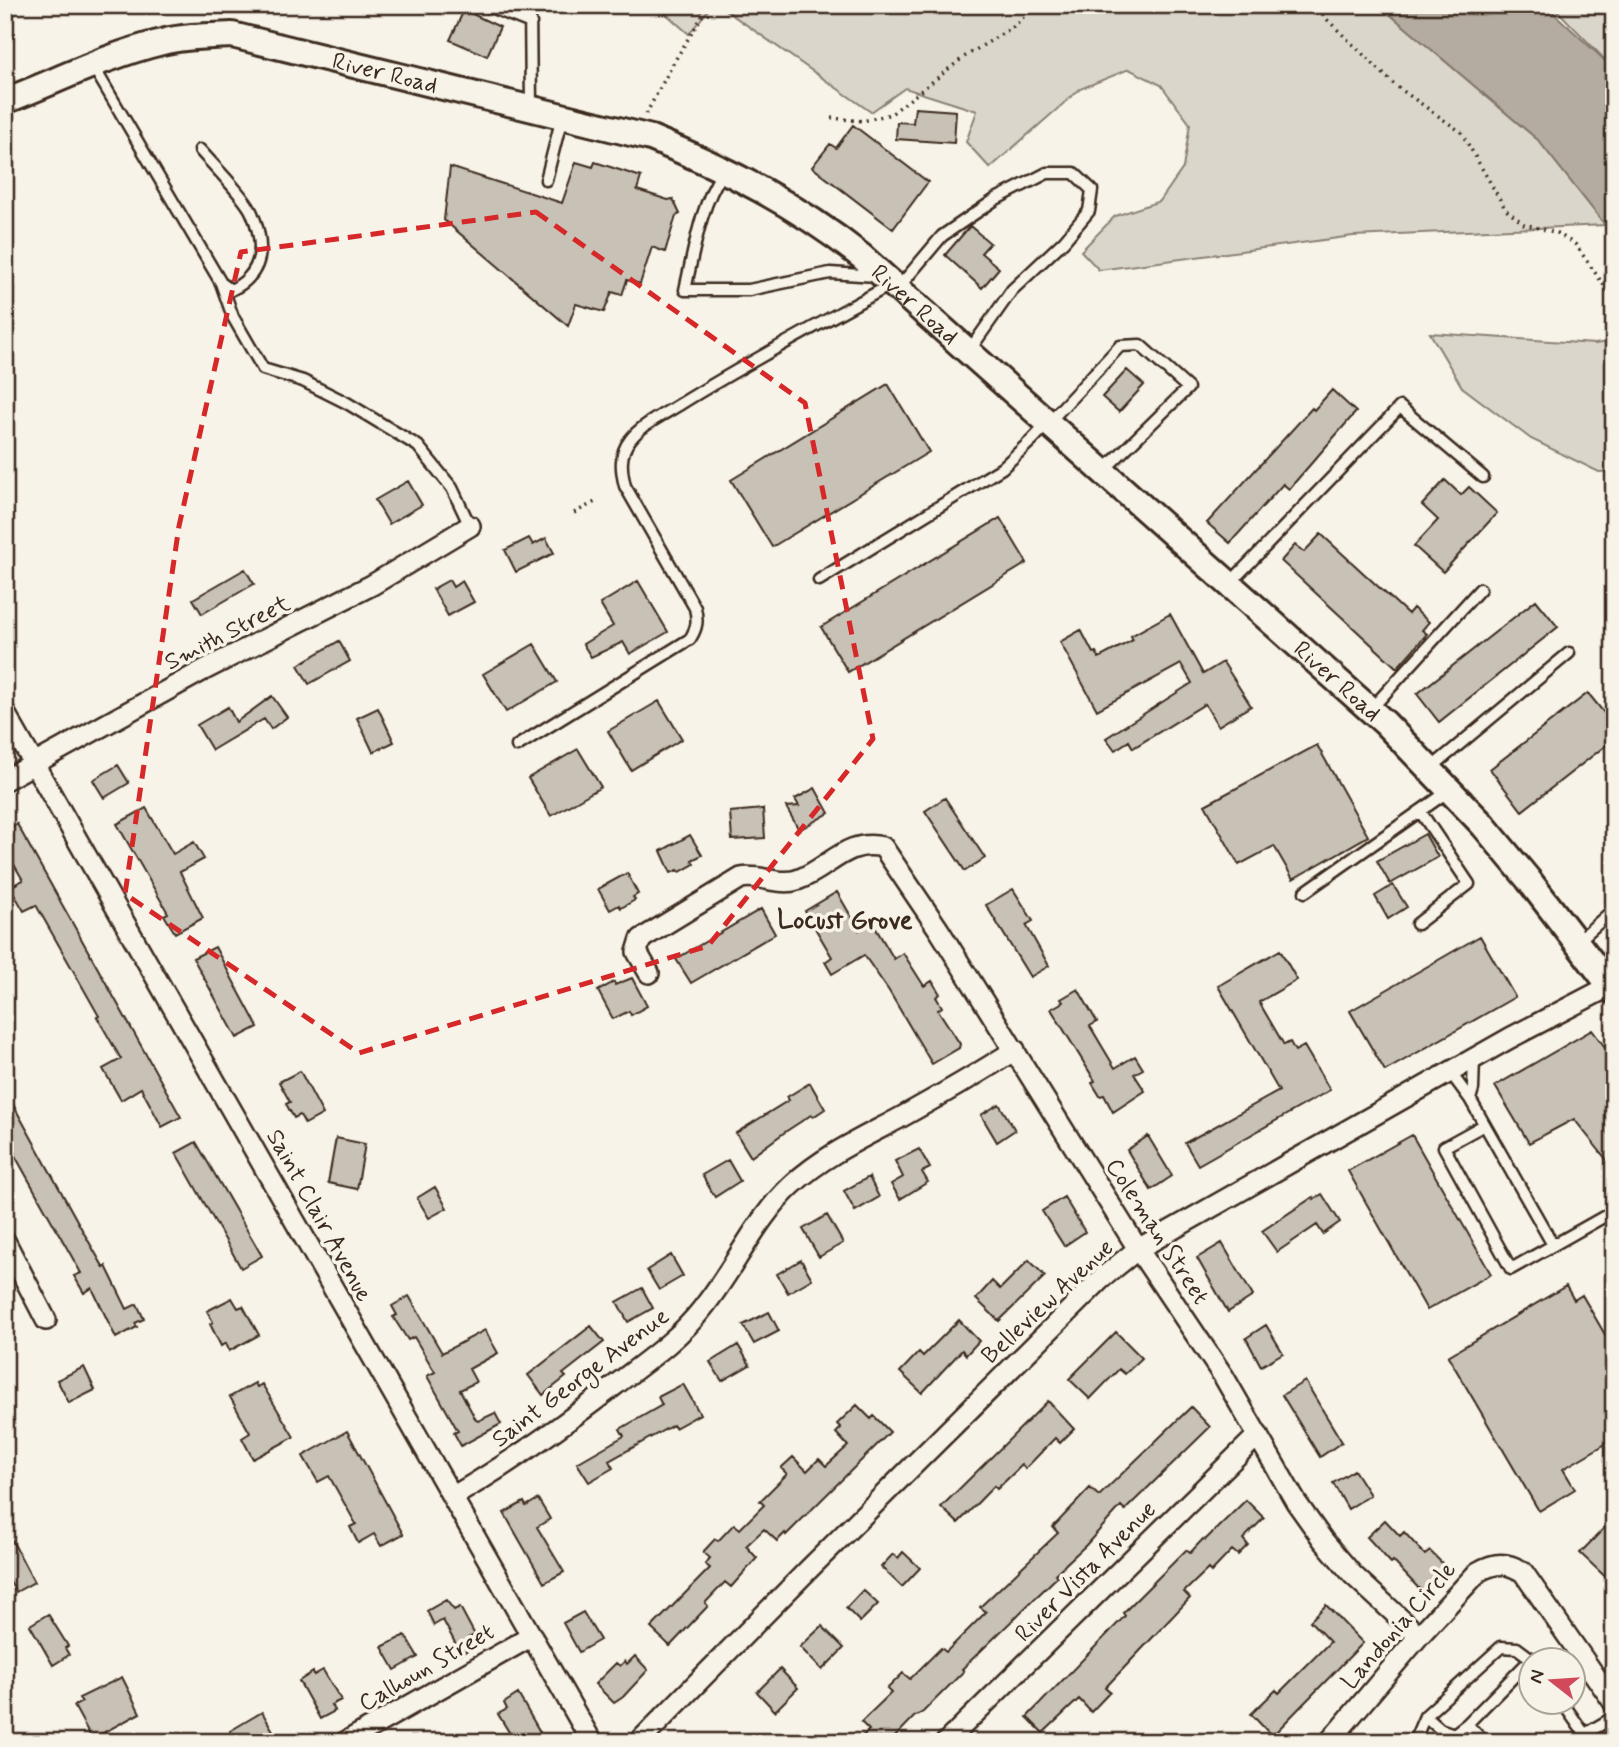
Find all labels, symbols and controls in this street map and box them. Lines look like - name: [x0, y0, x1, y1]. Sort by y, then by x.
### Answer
- street label: River Road: [329, 46, 441, 102]
- street label: River Road: [864, 258, 964, 353]
- street label: Smith Street: [160, 588, 296, 678]
- street label: River Road: [1286, 635, 1387, 729]
- district label: Locust Grove: [777, 904, 913, 938]
- street label: Saint Clair Avenue: [258, 1124, 379, 1307]
- street label: Coleman Street: [1098, 1153, 1216, 1311]
- street label: Belleview Avenue: [975, 1233, 1121, 1371]
- street label: Saint George Avenue: [486, 1301, 677, 1457]
- street label: River Vista Avenue: [1009, 1495, 1163, 1649]
- street label: Landonia Circle: [1335, 1555, 1463, 1697]
- street label: Calhoun Street: [353, 1617, 500, 1720]
- north arrow: [1518, 1646, 1588, 1716]
- text: N: [1523, 1667, 1551, 1686]

